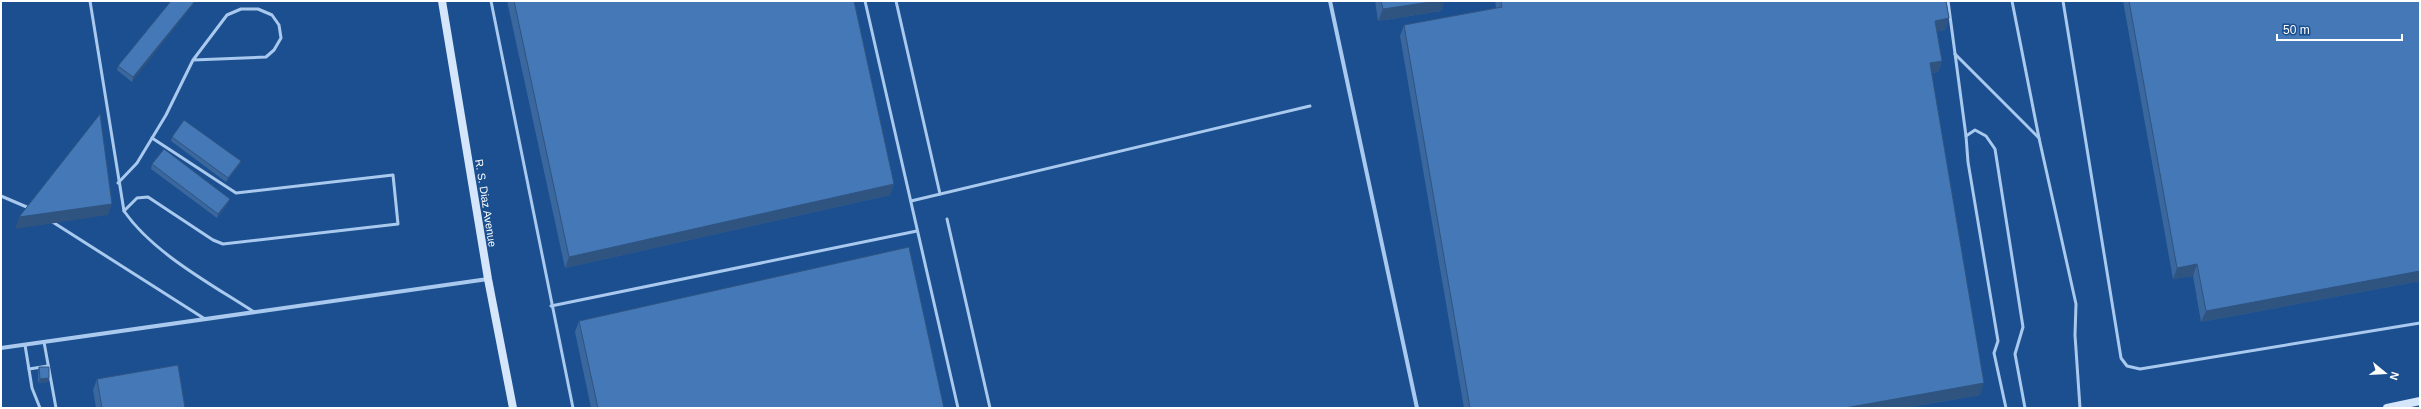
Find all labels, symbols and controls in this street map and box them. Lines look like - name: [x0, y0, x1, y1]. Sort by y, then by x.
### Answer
- scale bar: [2277, 16, 2402, 42]
- text: 50 m: [2283, 23, 2310, 37]
- street label: R. S. Diaz Avenue: [473, 158, 499, 248]
- north arrow: [2365, 353, 2405, 393]
- text: N: [2388, 370, 2401, 382]

